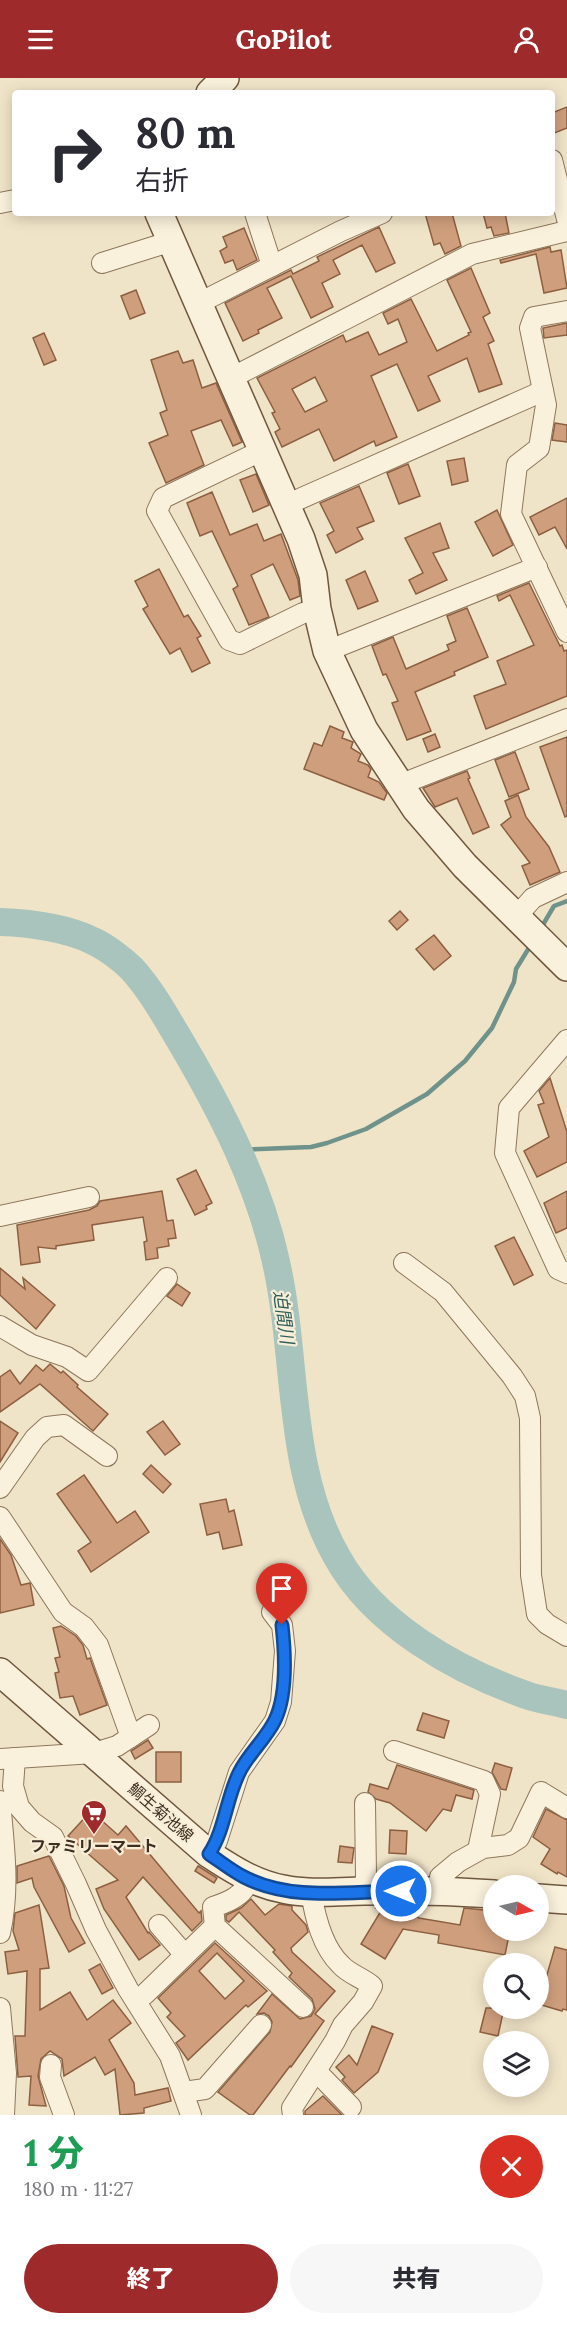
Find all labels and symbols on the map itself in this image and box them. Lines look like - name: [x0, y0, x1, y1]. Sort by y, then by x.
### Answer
- water label: 迫間川: [269, 1289, 299, 1347]
- pin: [256, 1563, 307, 1625]
- street label: 鯛生菊池線: [124, 1778, 198, 1846]
- supermarket icon: ファミリーマート: [79, 1798, 109, 1836]
- place label: ファミリーマート: [30, 1836, 158, 1856]
- position arrow: [369, 1859, 433, 1923]
- north arrow: [483, 1875, 549, 1941]

